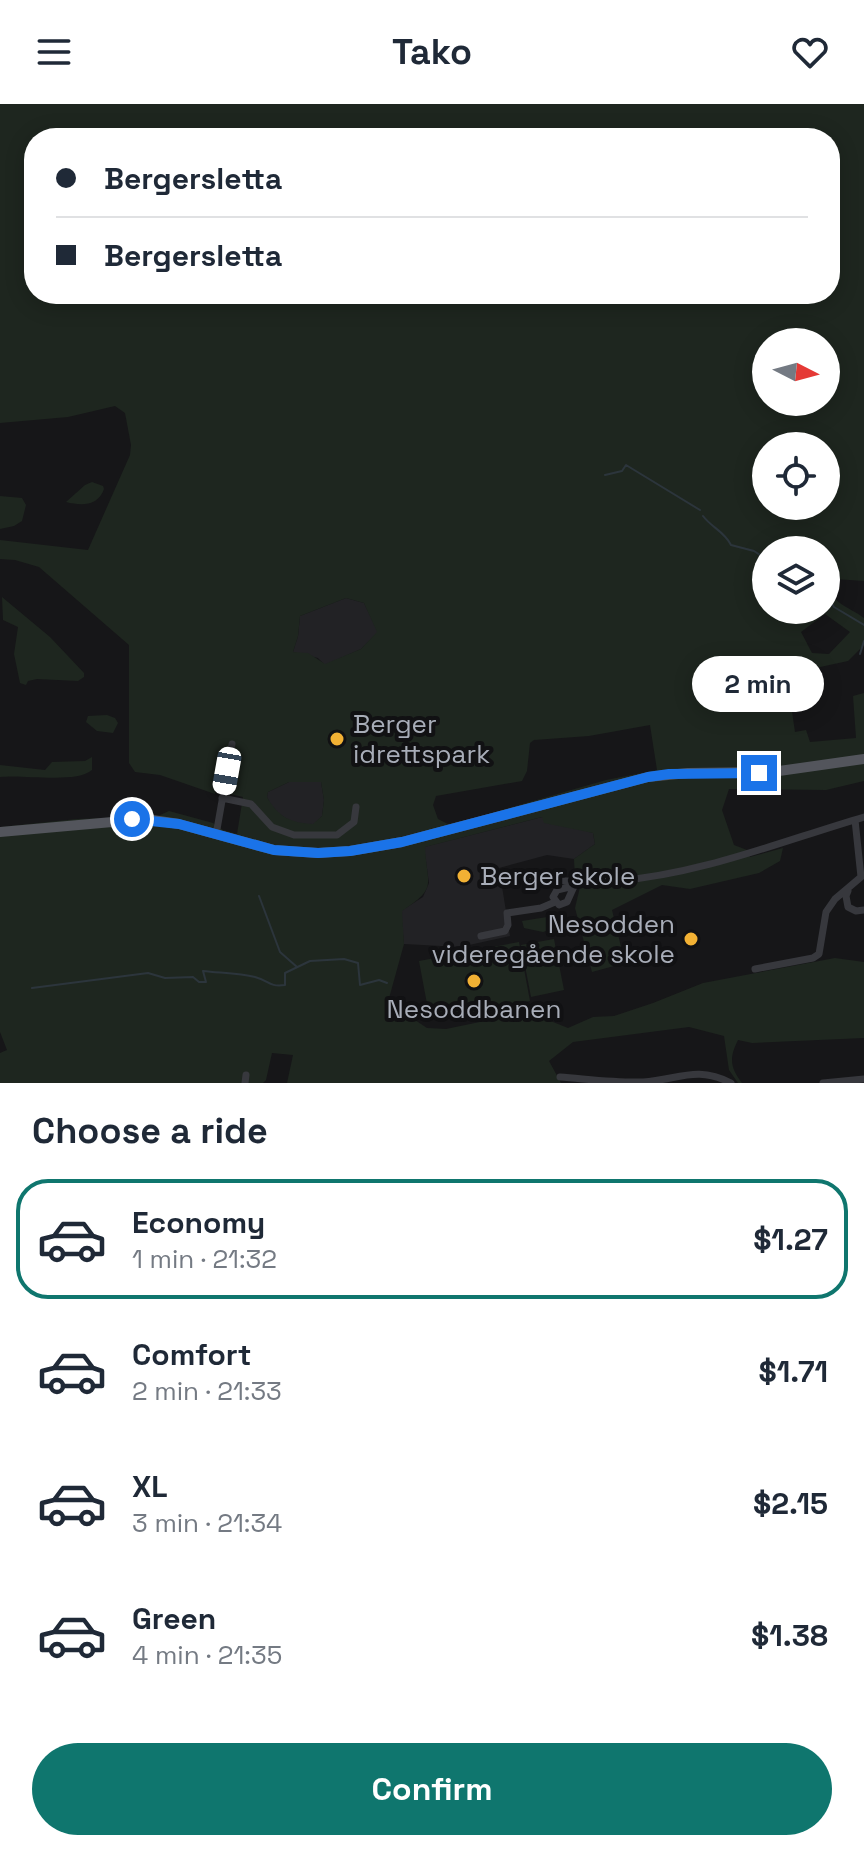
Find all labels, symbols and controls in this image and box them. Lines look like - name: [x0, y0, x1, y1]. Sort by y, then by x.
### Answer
- text: Tako: [392, 29, 472, 75]
- icon: menu: [32, 30, 76, 74]
- icon: heart: [788, 30, 832, 74]
- text: Bergersletta: [104, 159, 282, 198]
- text: Bergersletta: [104, 236, 282, 275]
- north arrow: [752, 328, 840, 416]
- map controls: [752, 328, 840, 624]
- button: locate: [752, 432, 840, 520]
- button: layers: [752, 536, 840, 624]
- callout: 2 min: [693, 657, 825, 713]
- text: 2 min: [724, 667, 792, 701]
- place label: Berger idrettspark: [353, 707, 490, 771]
- marker: Berger idrettspark: [328, 730, 346, 748]
- car: [211, 745, 243, 797]
- route end: [741, 755, 777, 791]
- route start: [114, 801, 150, 837]
- place label: Berger skole: [480, 859, 635, 893]
- marker: Berger skole: [455, 867, 473, 885]
- place label: Nesodden videregående skole: [431, 907, 675, 971]
- marker: Nesodden videregående skole: [682, 930, 700, 948]
- marker: Nesoddbanen: [465, 972, 483, 990]
- place label: Nesoddbanen: [387, 992, 561, 1026]
- text: Choose a ride: [32, 1108, 268, 1154]
- icon: car: [36, 1203, 108, 1275]
- text: Economy: [132, 1203, 265, 1242]
- text: $1.27: [753, 1220, 828, 1259]
- text: 1 min · 21:32: [132, 1242, 277, 1276]
- icon: car: [36, 1335, 108, 1407]
- text: Comfort: [132, 1335, 251, 1374]
- text: $1.71: [758, 1352, 828, 1391]
- text: 2 min · 21:33: [132, 1374, 282, 1408]
- icon: car: [36, 1467, 108, 1539]
- text: XL: [132, 1467, 168, 1506]
- text: $2.15: [753, 1484, 828, 1523]
- text: 3 min · 21:34: [132, 1506, 282, 1540]
- icon: car: [36, 1599, 108, 1671]
- text: Green: [132, 1599, 216, 1638]
- text: $1.38: [751, 1616, 828, 1655]
- text: 4 min · 21:35: [132, 1638, 282, 1672]
- button: Confirm: [32, 1743, 832, 1835]

